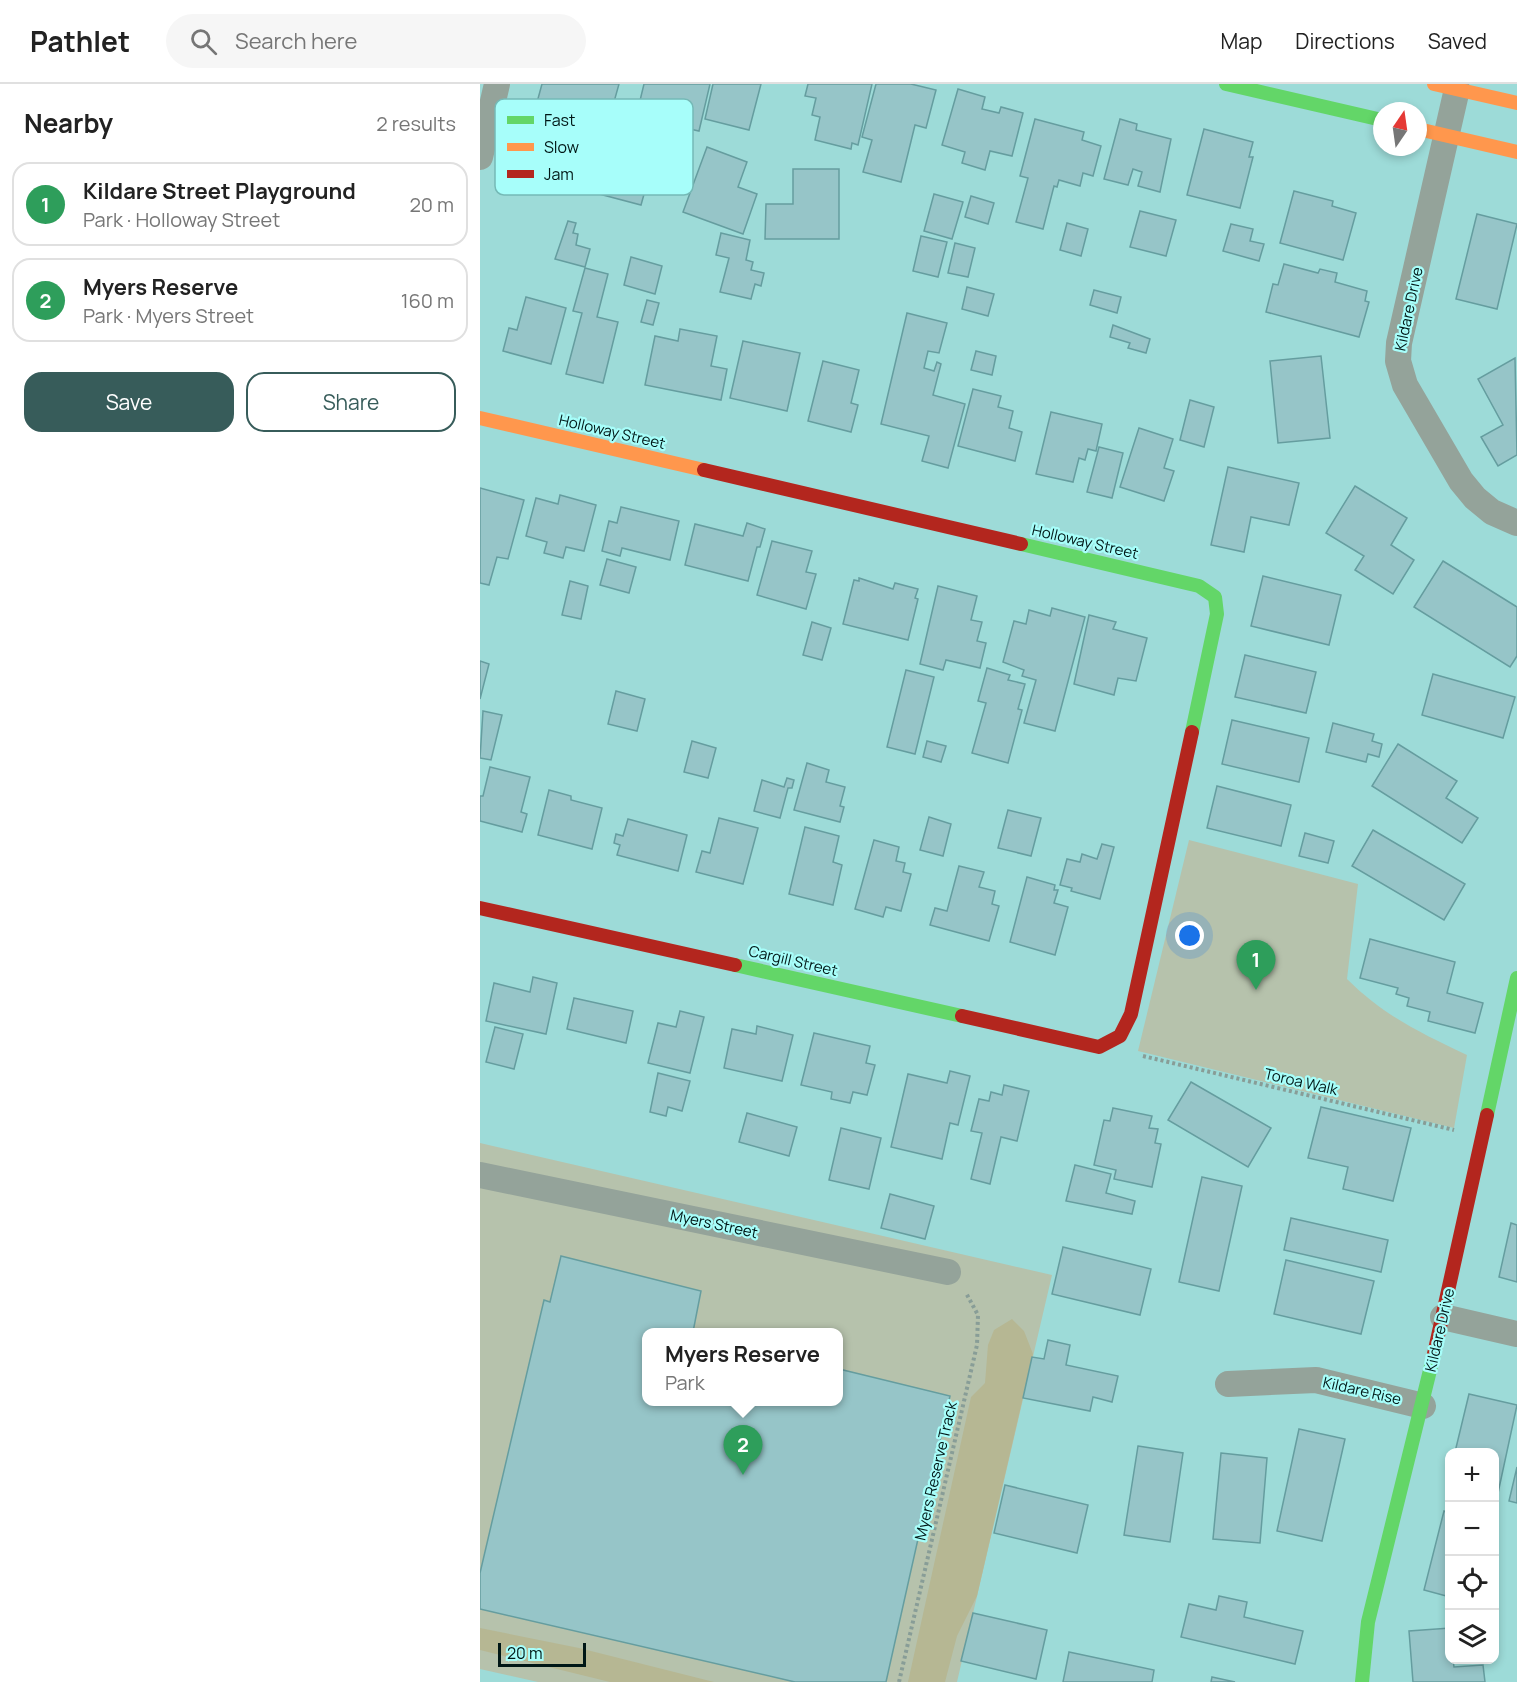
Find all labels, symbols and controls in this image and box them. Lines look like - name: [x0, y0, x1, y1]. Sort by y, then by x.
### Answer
- search box: [166, 14, 586, 68]
- text: Pathlet: [30, 22, 130, 60]
- icon: search: [187, 25, 220, 58]
- text: Search here: [235, 26, 357, 56]
- text: Map: [1221, 27, 1262, 55]
- text: Directions: [1295, 27, 1395, 55]
- text: Saved: [1428, 27, 1487, 55]
- legend: [495, 99, 693, 195]
- north arrow: [1373, 102, 1427, 156]
- text: Nearby: [24, 105, 113, 141]
- text: Fast: [544, 109, 575, 131]
- text: 2 results: [376, 110, 456, 137]
- text: Slow: [544, 136, 579, 158]
- text: Jam: [544, 163, 574, 185]
- text: Kildare Street Playground: [83, 176, 356, 206]
- text: 1: [41, 191, 50, 218]
- text: 20 m: [409, 191, 454, 218]
- text: Park · Holloway Street: [83, 206, 280, 233]
- street label: Kildare Drive: [1389, 265, 1428, 353]
- text: Myers Reserve: [83, 272, 238, 302]
- text: 2: [40, 287, 51, 314]
- text: 160 m: [401, 287, 454, 314]
- text: Park · Myers Street: [83, 302, 254, 329]
- button: Save: [24, 372, 234, 432]
- button: Share: [246, 372, 456, 432]
- street label: Holloway Street: [557, 409, 667, 454]
- street label: Holloway Street: [1030, 519, 1140, 564]
- your location: [1175, 921, 1204, 950]
- street label: Cargill Street: [747, 940, 840, 981]
- pin: 1: [1236, 940, 1276, 990]
- street label: Toroa Walk: [1262, 1063, 1340, 1100]
- street label: Myers Street: [668, 1204, 760, 1243]
- street label: Kildare Drive: [1420, 1286, 1459, 1374]
- popup: [642, 1328, 843, 1406]
- text: Myers Reserve: [665, 1339, 820, 1369]
- text: Park: [665, 1369, 705, 1396]
- street label: Kildare Rise: [1321, 1371, 1404, 1410]
- street label: Myers Reserve Track: [909, 1399, 962, 1542]
- pin: 2: [724, 1426, 762, 1475]
- map controls: [1445, 1448, 1499, 1664]
- button: +: [1445, 1448, 1499, 1502]
- button: −: [1445, 1502, 1499, 1556]
- button: locate: [1445, 1556, 1499, 1610]
- button: layers: [1445, 1610, 1499, 1664]
- scale bar: [498, 1640, 586, 1668]
- text: 20 m: [507, 1642, 543, 1664]

